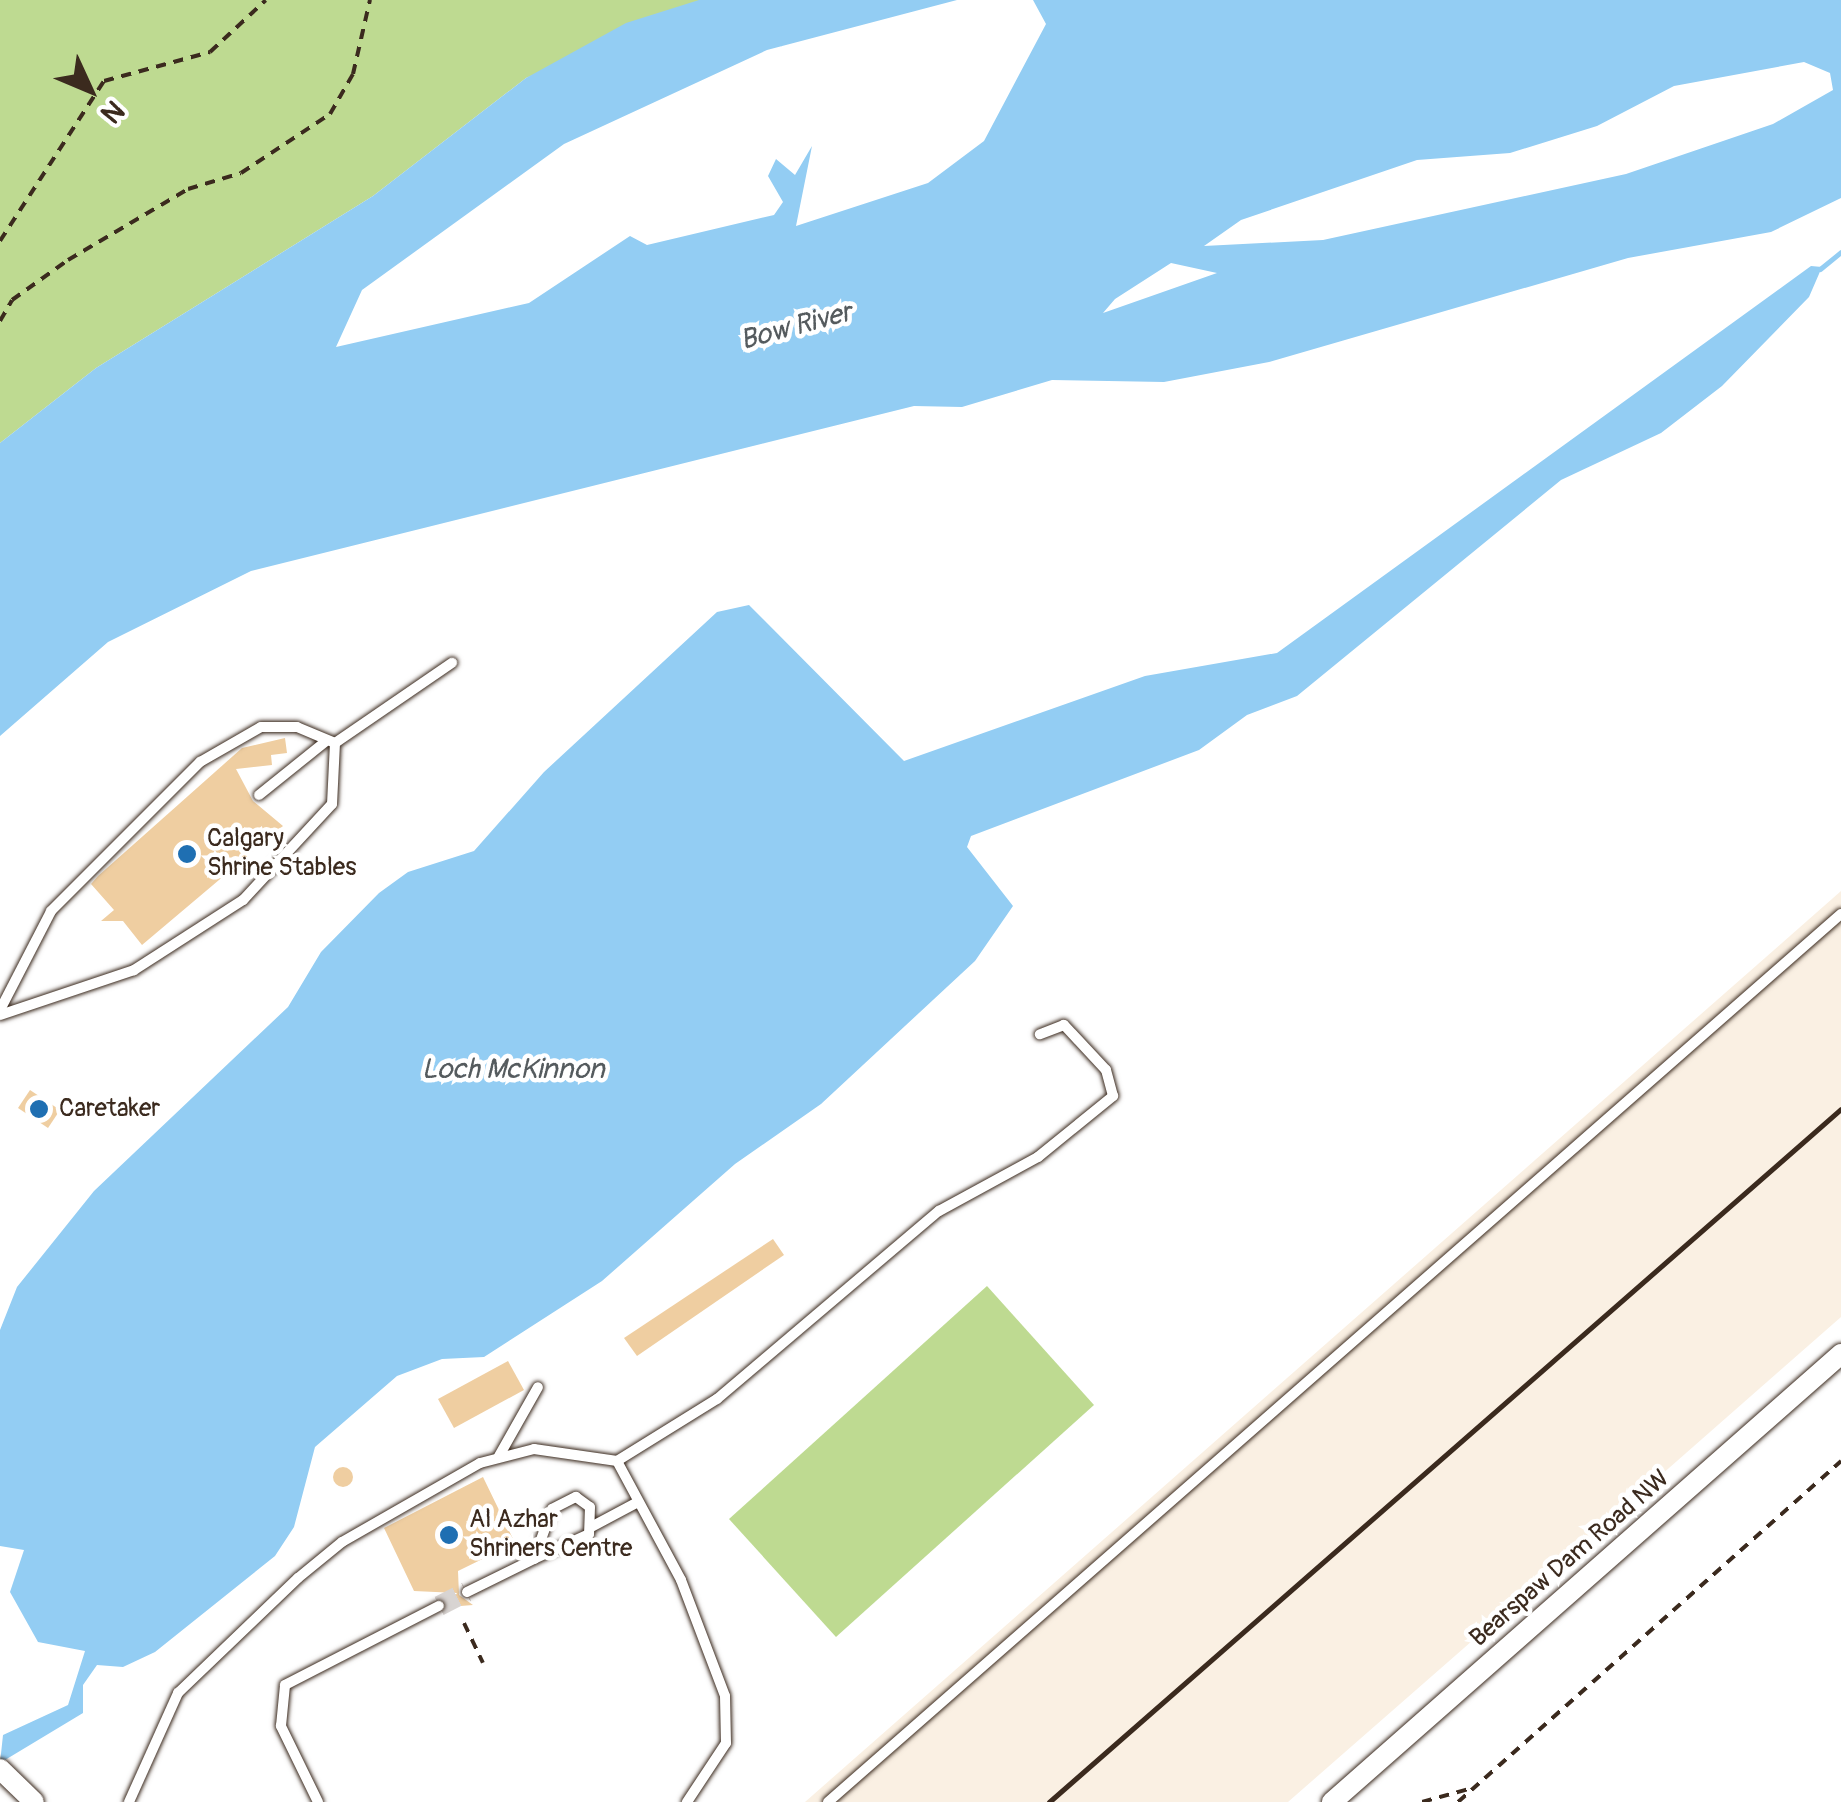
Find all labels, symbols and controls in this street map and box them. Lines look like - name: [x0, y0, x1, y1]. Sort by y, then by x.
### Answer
- north arrow: [40, 40, 140, 140]
- text: N: [93, 92, 131, 130]
- water label: Bow River: [737, 296, 855, 358]
- place label: Calgary Shrine Stables: [207, 825, 356, 884]
- marker: Calgary Shrine Stables: [176, 843, 198, 865]
- water label: Loch McKinnon: [421, 1053, 605, 1087]
- place label: Caretaker: [59, 1094, 160, 1124]
- marker: Caretaker: [28, 1098, 50, 1120]
- street label: Bearspaw Dam Road NW: [1464, 1464, 1676, 1654]
- place label: Al Azhar Shriners Centre: [469, 1506, 632, 1565]
- marker: Al Azhar Shriners Centre: [438, 1524, 460, 1546]

